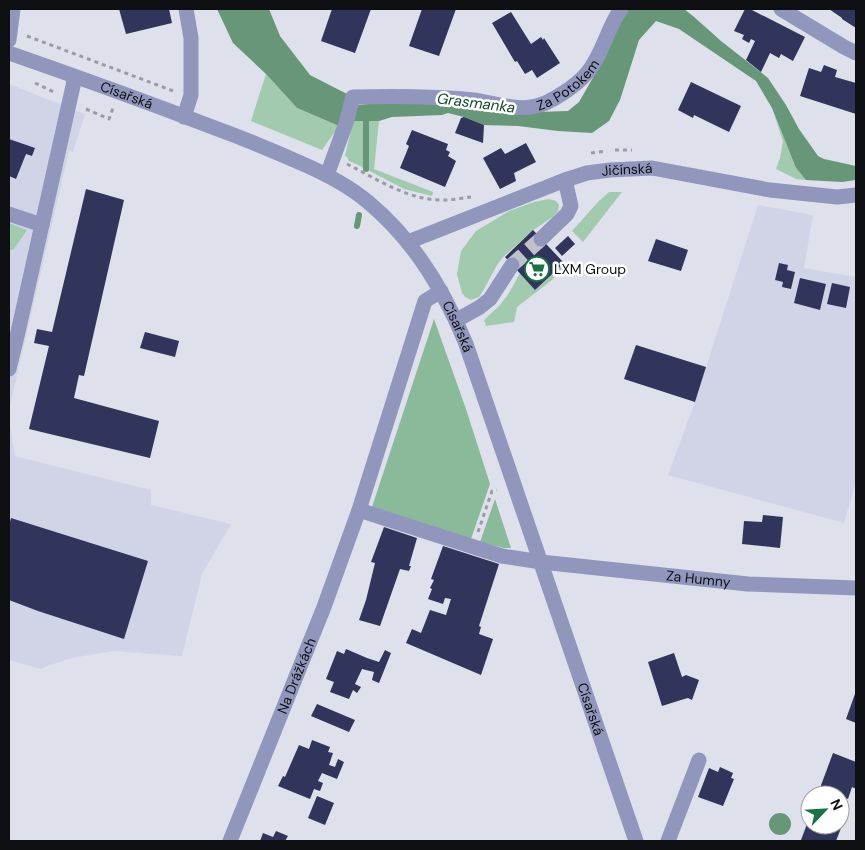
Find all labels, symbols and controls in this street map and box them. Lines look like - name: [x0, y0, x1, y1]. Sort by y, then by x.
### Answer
- street label: Za Potokem: [534, 56, 603, 114]
- street label: Císařská: [98, 77, 156, 113]
- water label: Grasmanka: [436, 88, 516, 118]
- street label: Jičínská: [600, 159, 653, 180]
- supermarket icon: LXM Group: [524, 256, 550, 282]
- place label: LXM Group: [554, 260, 626, 278]
- street label: Císařská: [439, 298, 477, 355]
- street label: Za Humny: [665, 566, 732, 591]
- street label: Na Drážkách: [273, 635, 320, 717]
- street label: Císařská: [574, 680, 608, 738]
- north arrow: [800, 785, 850, 835]
- text: N: [826, 796, 847, 813]

